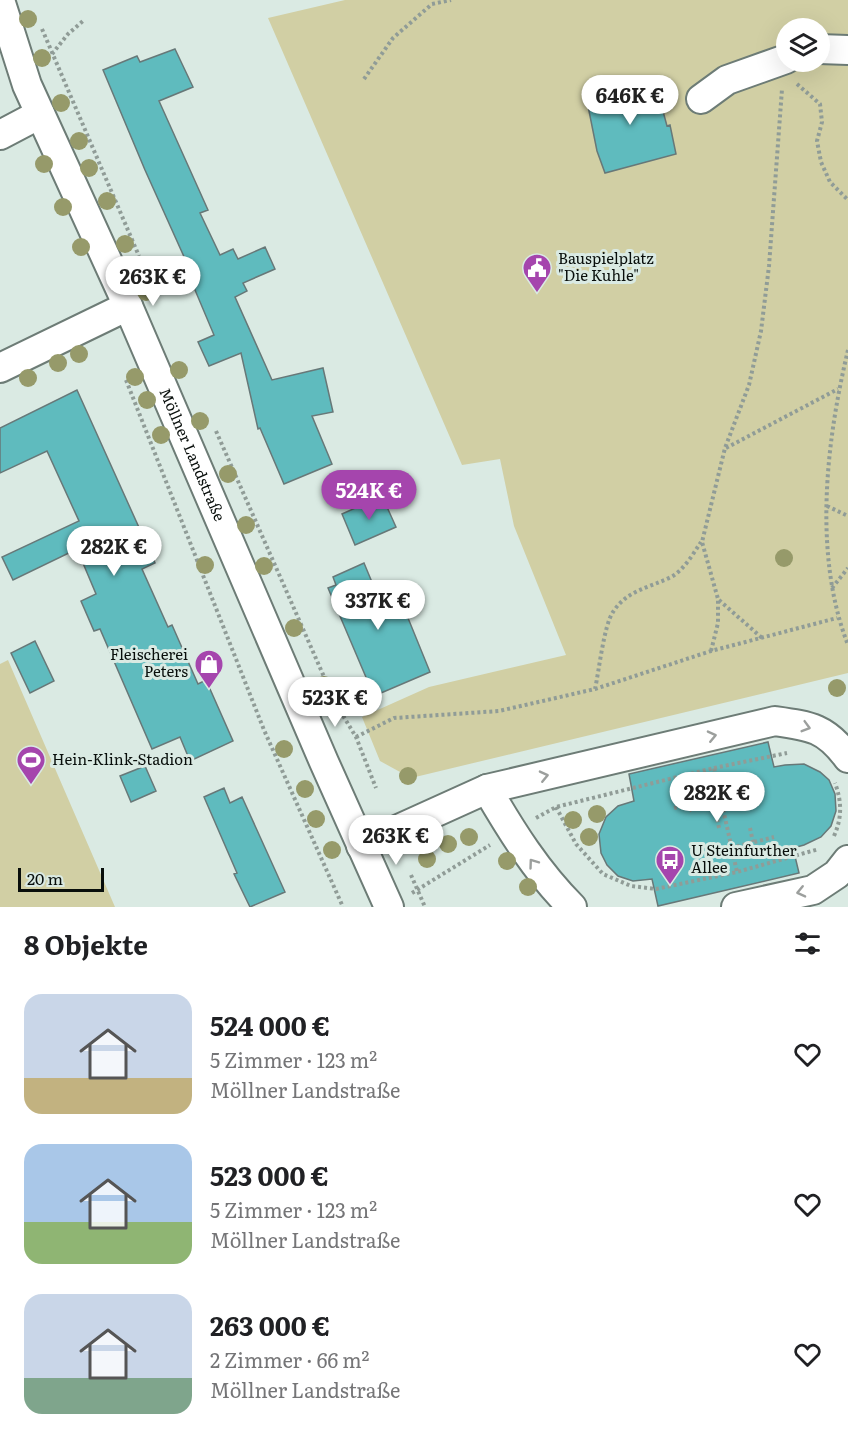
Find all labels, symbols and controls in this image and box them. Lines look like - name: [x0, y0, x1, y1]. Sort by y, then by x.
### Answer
- map controls: [776, 18, 830, 72]
- button: layers: [776, 18, 830, 72]
- pin: 646K €: [581, 75, 679, 126]
- text: 646K €: [595, 79, 665, 109]
- place label: Bauspielplatz "Die Kuhle": [558, 246, 654, 286]
- public building icon: Bauspielplatz "Die Kuhle": [521, 252, 553, 294]
- pin: 263K €: [104, 256, 202, 307]
- text: 263K €: [119, 260, 187, 290]
- street label: Möllner Landstraße: [154, 384, 232, 525]
- pin: 524K €: [320, 470, 418, 521]
- text: 524K €: [335, 474, 403, 504]
- pin: 282K €: [65, 526, 163, 577]
- text: 282K €: [81, 530, 147, 560]
- pin: 337K €: [329, 580, 427, 631]
- text: 337K €: [345, 584, 411, 614]
- place label: Fleischerei Peters: [110, 642, 188, 682]
- shop icon: Fleischerei Peters: [193, 648, 225, 690]
- pin: 523K €: [286, 677, 384, 728]
- text: 523K €: [302, 681, 368, 711]
- one-way arrow: [800, 720, 811, 732]
- one-way arrow: [707, 730, 717, 743]
- sports icon: Hein-Klink-Stadion: [15, 744, 47, 786]
- place label: Hein-Klink-Stadion: [52, 747, 193, 770]
- one-way arrow: [539, 770, 549, 783]
- pin: 282K €: [668, 772, 766, 823]
- text: 282K €: [684, 776, 750, 806]
- pin: 263K €: [347, 815, 445, 866]
- text: 263K €: [362, 819, 430, 849]
- place label: U Steinfurther Allee: [691, 838, 797, 878]
- bus stop icon: U Steinfurther Allee: [654, 844, 686, 886]
- one-way arrow: [530, 858, 541, 869]
- scale bar: [18, 865, 104, 892]
- text: 20 m: [27, 866, 63, 890]
- one-way arrow: [797, 885, 807, 898]
- text: 8 Objekte: [24, 924, 148, 963]
- icon: filters: [791, 927, 824, 960]
- text: 524 000 €: [210, 1005, 330, 1044]
- icon: home: [72, 1018, 144, 1090]
- icon: heart: [791, 1038, 824, 1071]
- text: 5 Zimmer · 123 m²: [210, 1044, 377, 1074]
- text: Möllner Landstraße: [210, 1074, 400, 1104]
- text: 523 000 €: [210, 1155, 329, 1194]
- icon: home: [72, 1168, 144, 1240]
- icon: heart: [791, 1188, 824, 1221]
- text: 5 Zimmer · 123 m²: [210, 1194, 377, 1224]
- text: Möllner Landstraße: [210, 1224, 400, 1254]
- text: 263 000 €: [210, 1305, 330, 1344]
- icon: home: [72, 1318, 144, 1390]
- icon: heart: [791, 1338, 824, 1371]
- text: 2 Zimmer · 66 m²: [210, 1344, 370, 1374]
- text: Möllner Landstraße: [210, 1374, 400, 1404]

